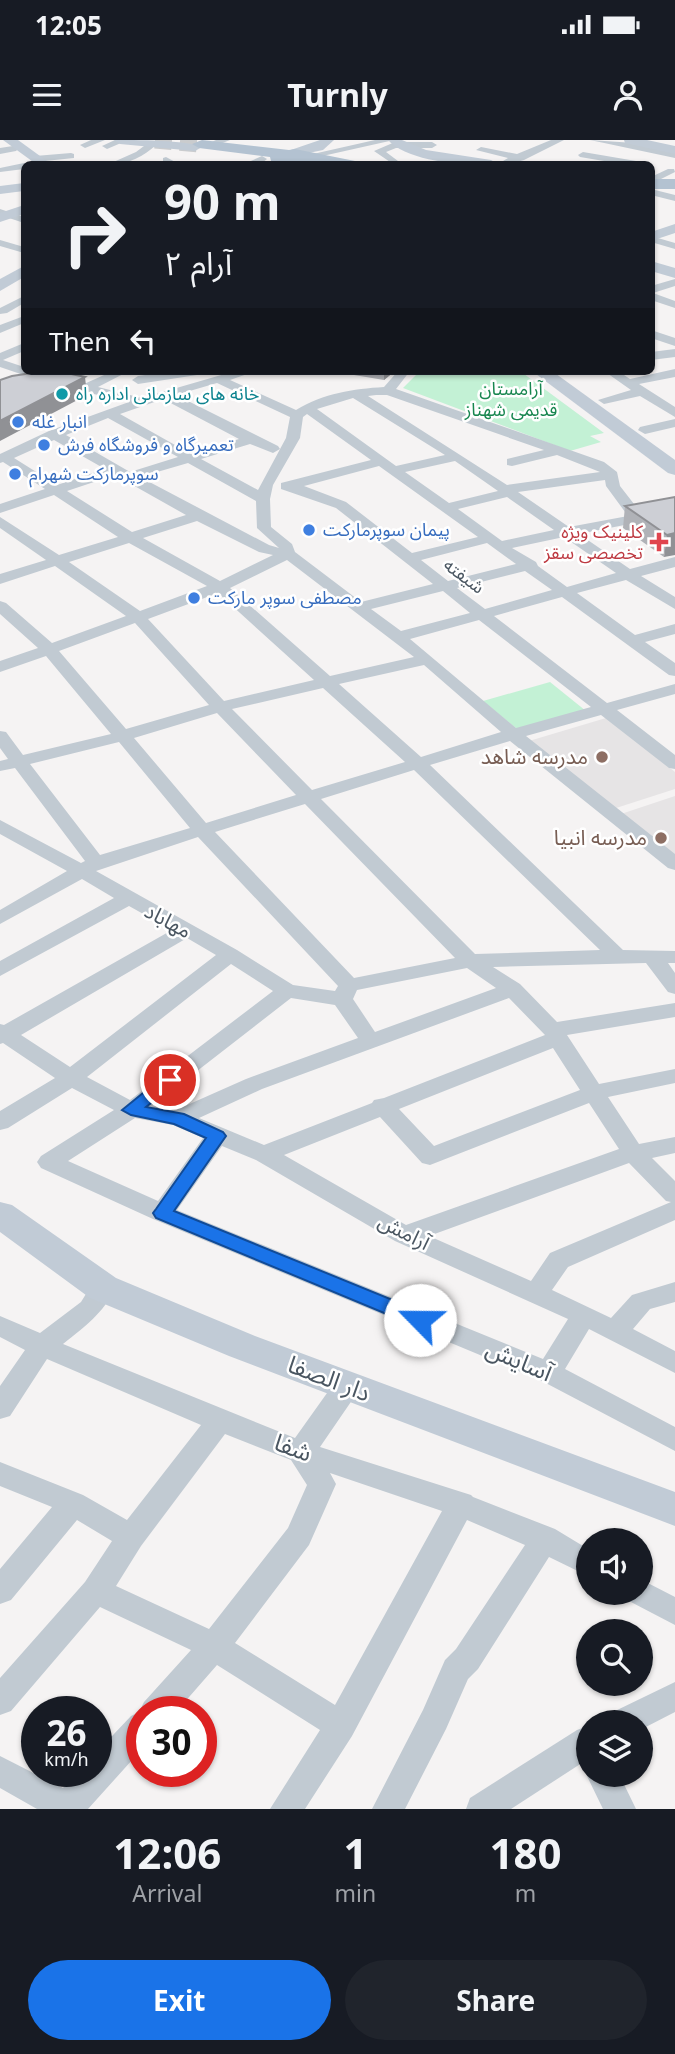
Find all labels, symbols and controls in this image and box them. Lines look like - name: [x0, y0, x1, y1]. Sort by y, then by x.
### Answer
- text: 12:05: [35, 7, 102, 43]
- text: Turnly: [287, 73, 388, 116]
- icon: menu: [28, 76, 66, 114]
- icon: person: [609, 76, 647, 114]
- text: 90 m: [164, 168, 281, 234]
- icon: right: [49, 189, 140, 280]
- text: آرام ۲: [164, 241, 232, 284]
- icon: left: [124, 322, 162, 360]
- text: Then: [49, 323, 110, 359]
- park label: آرامستان قدیمی شهناز: [464, 376, 557, 421]
- place label: خانه های سازمانی اداره راه: [76, 381, 259, 405]
- marker: خانه های سازمانی اداره راه: [54, 386, 70, 402]
- place label: انبار غله: [32, 409, 87, 433]
- marker: انبار غله: [10, 414, 26, 430]
- place label: تعمیرگاه و فروشگاه فرش: [58, 432, 234, 456]
- marker: تعمیرگاه و فروشگاه فرش: [36, 437, 52, 453]
- place label: سوپرمارکت شهرام: [29, 461, 159, 488]
- marker: سوپرمارکت شهرام: [7, 466, 23, 482]
- place label: پیمان سوپرمارکت: [323, 517, 450, 541]
- place label: کلینیک ویژه تخصصی سقز: [543, 519, 644, 564]
- marker: پیمان سوپرمارکت: [301, 522, 317, 538]
- marker: کلینیک ویژه تخصصی سقز: [649, 532, 669, 552]
- street label: شیفته: [439, 552, 490, 598]
- place label: مصطفی سوپر مارکت: [208, 585, 362, 609]
- marker: مصطفی سوپر مارکت: [186, 590, 202, 606]
- place label: مدرسه شاهد: [481, 742, 588, 770]
- marker: مدرسه شاهد: [594, 749, 610, 765]
- place label: مدرسه انبیا: [554, 823, 647, 851]
- marker: مدرسه انبیا: [653, 830, 669, 846]
- street label: مهاباد: [140, 896, 197, 944]
- pin: [140, 1050, 200, 1110]
- icon: arrive: [151, 1061, 189, 1099]
- street label: آرامش: [374, 1206, 436, 1256]
- position arrow: [383, 1283, 457, 1357]
- street label: آسایش: [481, 1331, 559, 1389]
- street label: دار الصفا: [284, 1347, 376, 1408]
- street label: شفا: [270, 1425, 317, 1469]
- map controls: [576, 1528, 653, 1787]
- button: sound: [576, 1528, 653, 1605]
- button: search: [576, 1619, 653, 1696]
- speed limit sign: 30: [126, 1696, 217, 1787]
- text: 26: [46, 1709, 87, 1756]
- button: layers: [576, 1710, 653, 1787]
- text: km/h: [44, 1747, 89, 1771]
- text: 12:06: [113, 1824, 221, 1881]
- text: 1: [343, 1824, 367, 1881]
- text: 180: [490, 1824, 562, 1881]
- text: Arrival: [132, 1877, 202, 1909]
- text: min: [335, 1877, 376, 1909]
- text: m: [515, 1877, 536, 1909]
- button: Exit: [28, 1960, 331, 2040]
- button: Share: [345, 1960, 647, 2040]

